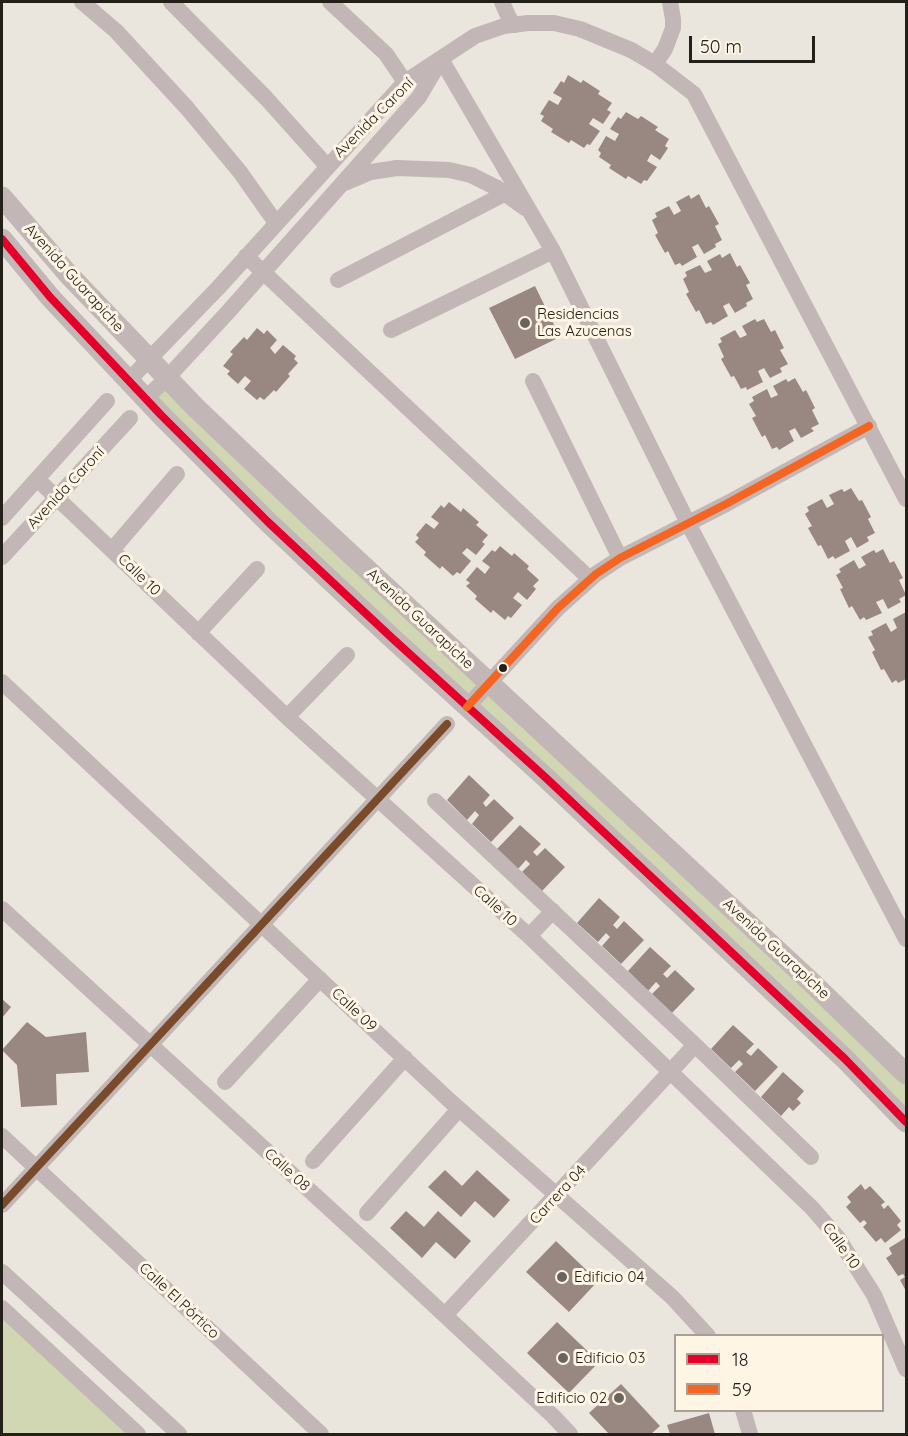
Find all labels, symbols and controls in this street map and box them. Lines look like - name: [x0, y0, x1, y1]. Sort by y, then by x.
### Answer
- scale bar: [692, 24, 818, 62]
- text: 50 m: [700, 35, 742, 58]
- street label: Avenida Caroní: [330, 74, 418, 162]
- street label: Avenida Guarapiche: [21, 220, 127, 336]
- place label: Residencias Las Azucenas: [537, 305, 632, 340]
- marker: Residencias Las Azucenas: [518, 316, 532, 330]
- street label: Avenida Caroní: [24, 443, 108, 533]
- street label: Calle 10: [114, 550, 164, 600]
- street label: Avenida Guarapiche: [363, 565, 477, 673]
- unlabelled marker: [497, 662, 509, 674]
- street label: Calle 10: [469, 882, 521, 930]
- street label: Avenida Guarapiche: [719, 895, 833, 1003]
- street label: Calle 09: [328, 984, 380, 1036]
- street label: Calle 08: [260, 1145, 314, 1195]
- street label: Carrera 04: [526, 1162, 590, 1228]
- street label: Calle 10: [818, 1219, 864, 1273]
- street label: Calle El Pórtico: [135, 1259, 223, 1343]
- place label: Edificio 04: [574, 1268, 644, 1286]
- marker: Edificio 04: [555, 1270, 569, 1284]
- legend: [674, 1334, 884, 1412]
- text: 18: [732, 1348, 748, 1371]
- place label: Edificio 03: [575, 1349, 645, 1367]
- marker: Edificio 03: [556, 1351, 570, 1365]
- text: 59: [732, 1378, 752, 1401]
- place label: Edificio 02: [536, 1389, 607, 1407]
- marker: Edificio 02: [612, 1391, 626, 1405]

